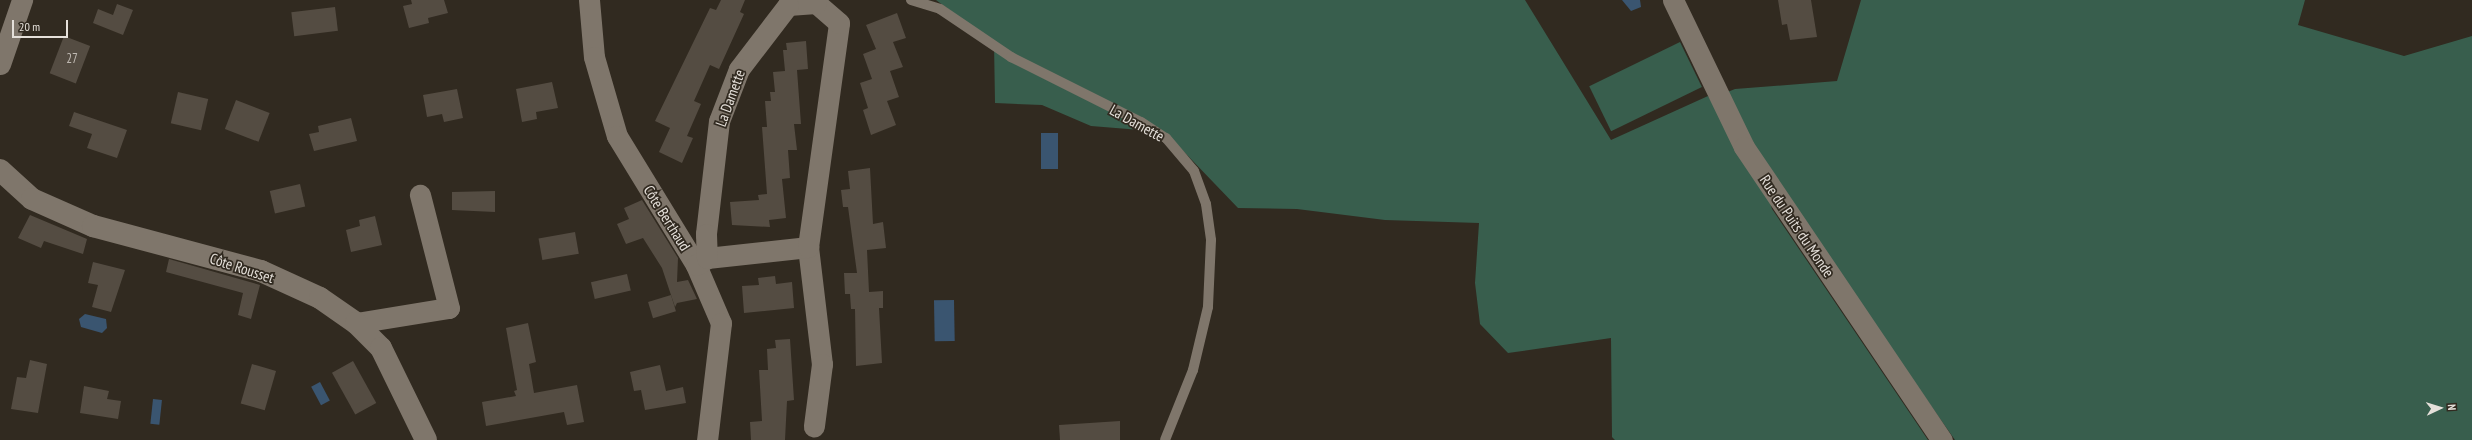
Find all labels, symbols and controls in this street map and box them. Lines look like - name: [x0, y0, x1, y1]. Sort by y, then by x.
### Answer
- scale bar: [14, 12, 70, 38]
- text: 20 m: [19, 19, 40, 34]
- house number: 27: [66, 51, 78, 67]
- street label: La Damette: [711, 67, 749, 129]
- street label: La Damette: [1107, 101, 1167, 145]
- street label: Rue du Puits du Monde: [1756, 172, 1838, 280]
- street label: Côte Berthaud: [640, 182, 694, 254]
- street label: Côte Rousset: [208, 249, 276, 287]
- north arrow: [2420, 388, 2460, 428]
- text: N: [2445, 404, 2459, 411]

